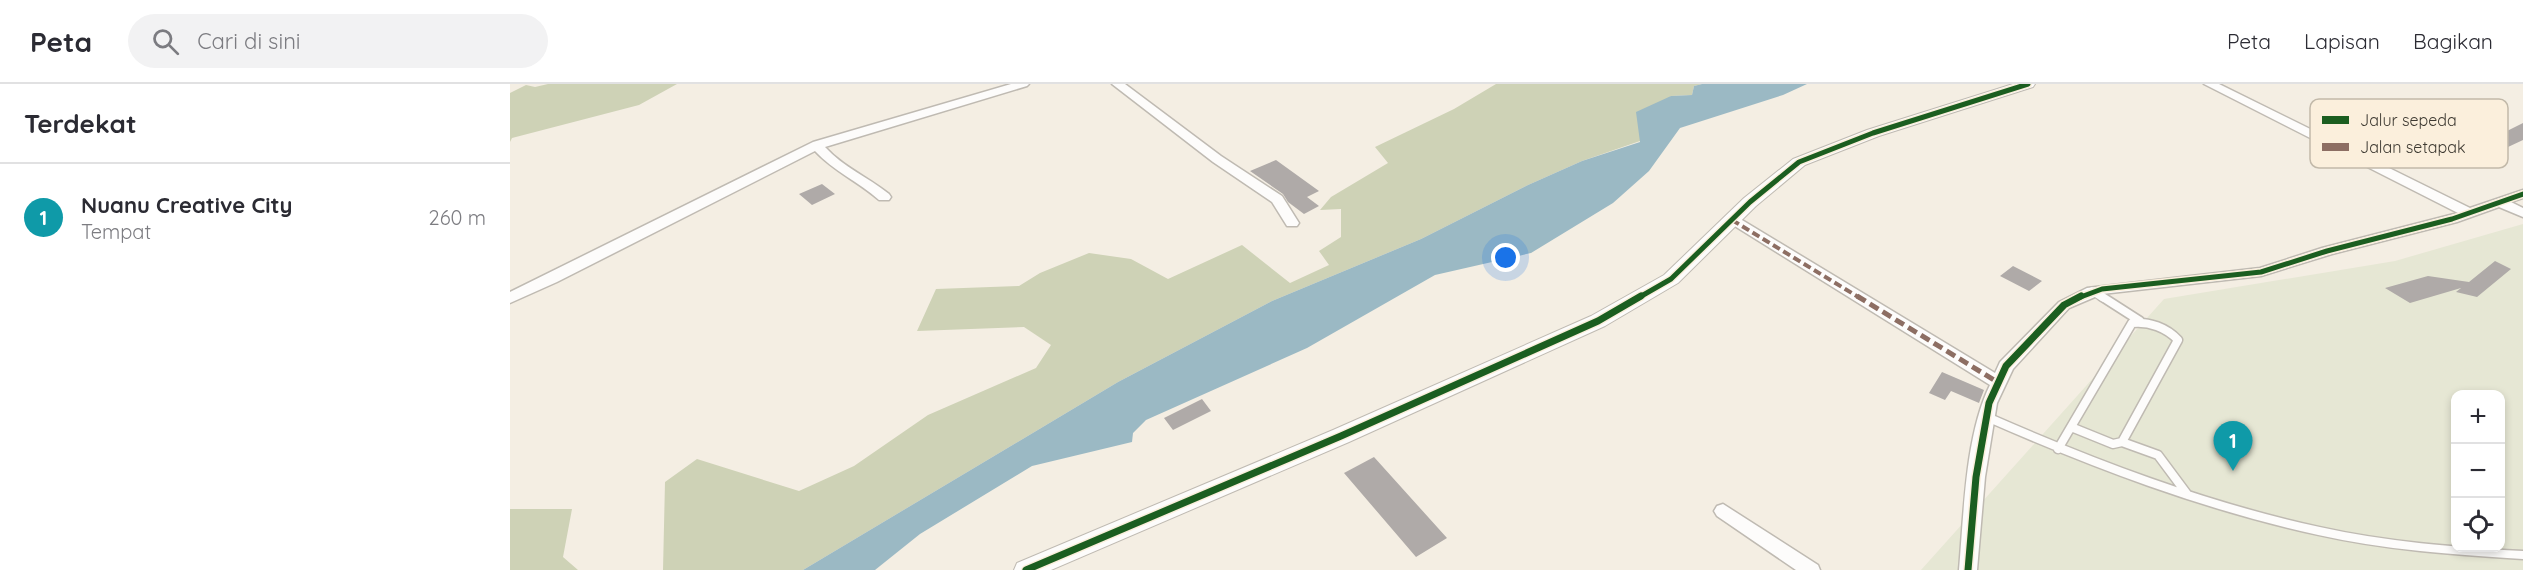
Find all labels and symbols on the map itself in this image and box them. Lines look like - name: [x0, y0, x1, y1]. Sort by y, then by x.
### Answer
- legend: [2310, 99, 2508, 168]
- text: Jalur sepeda: [2360, 110, 2457, 130]
- text: Jalan setapak: [2360, 137, 2465, 157]
- your location: [1491, 243, 1520, 272]
- pin: 1: [2214, 422, 2252, 471]

